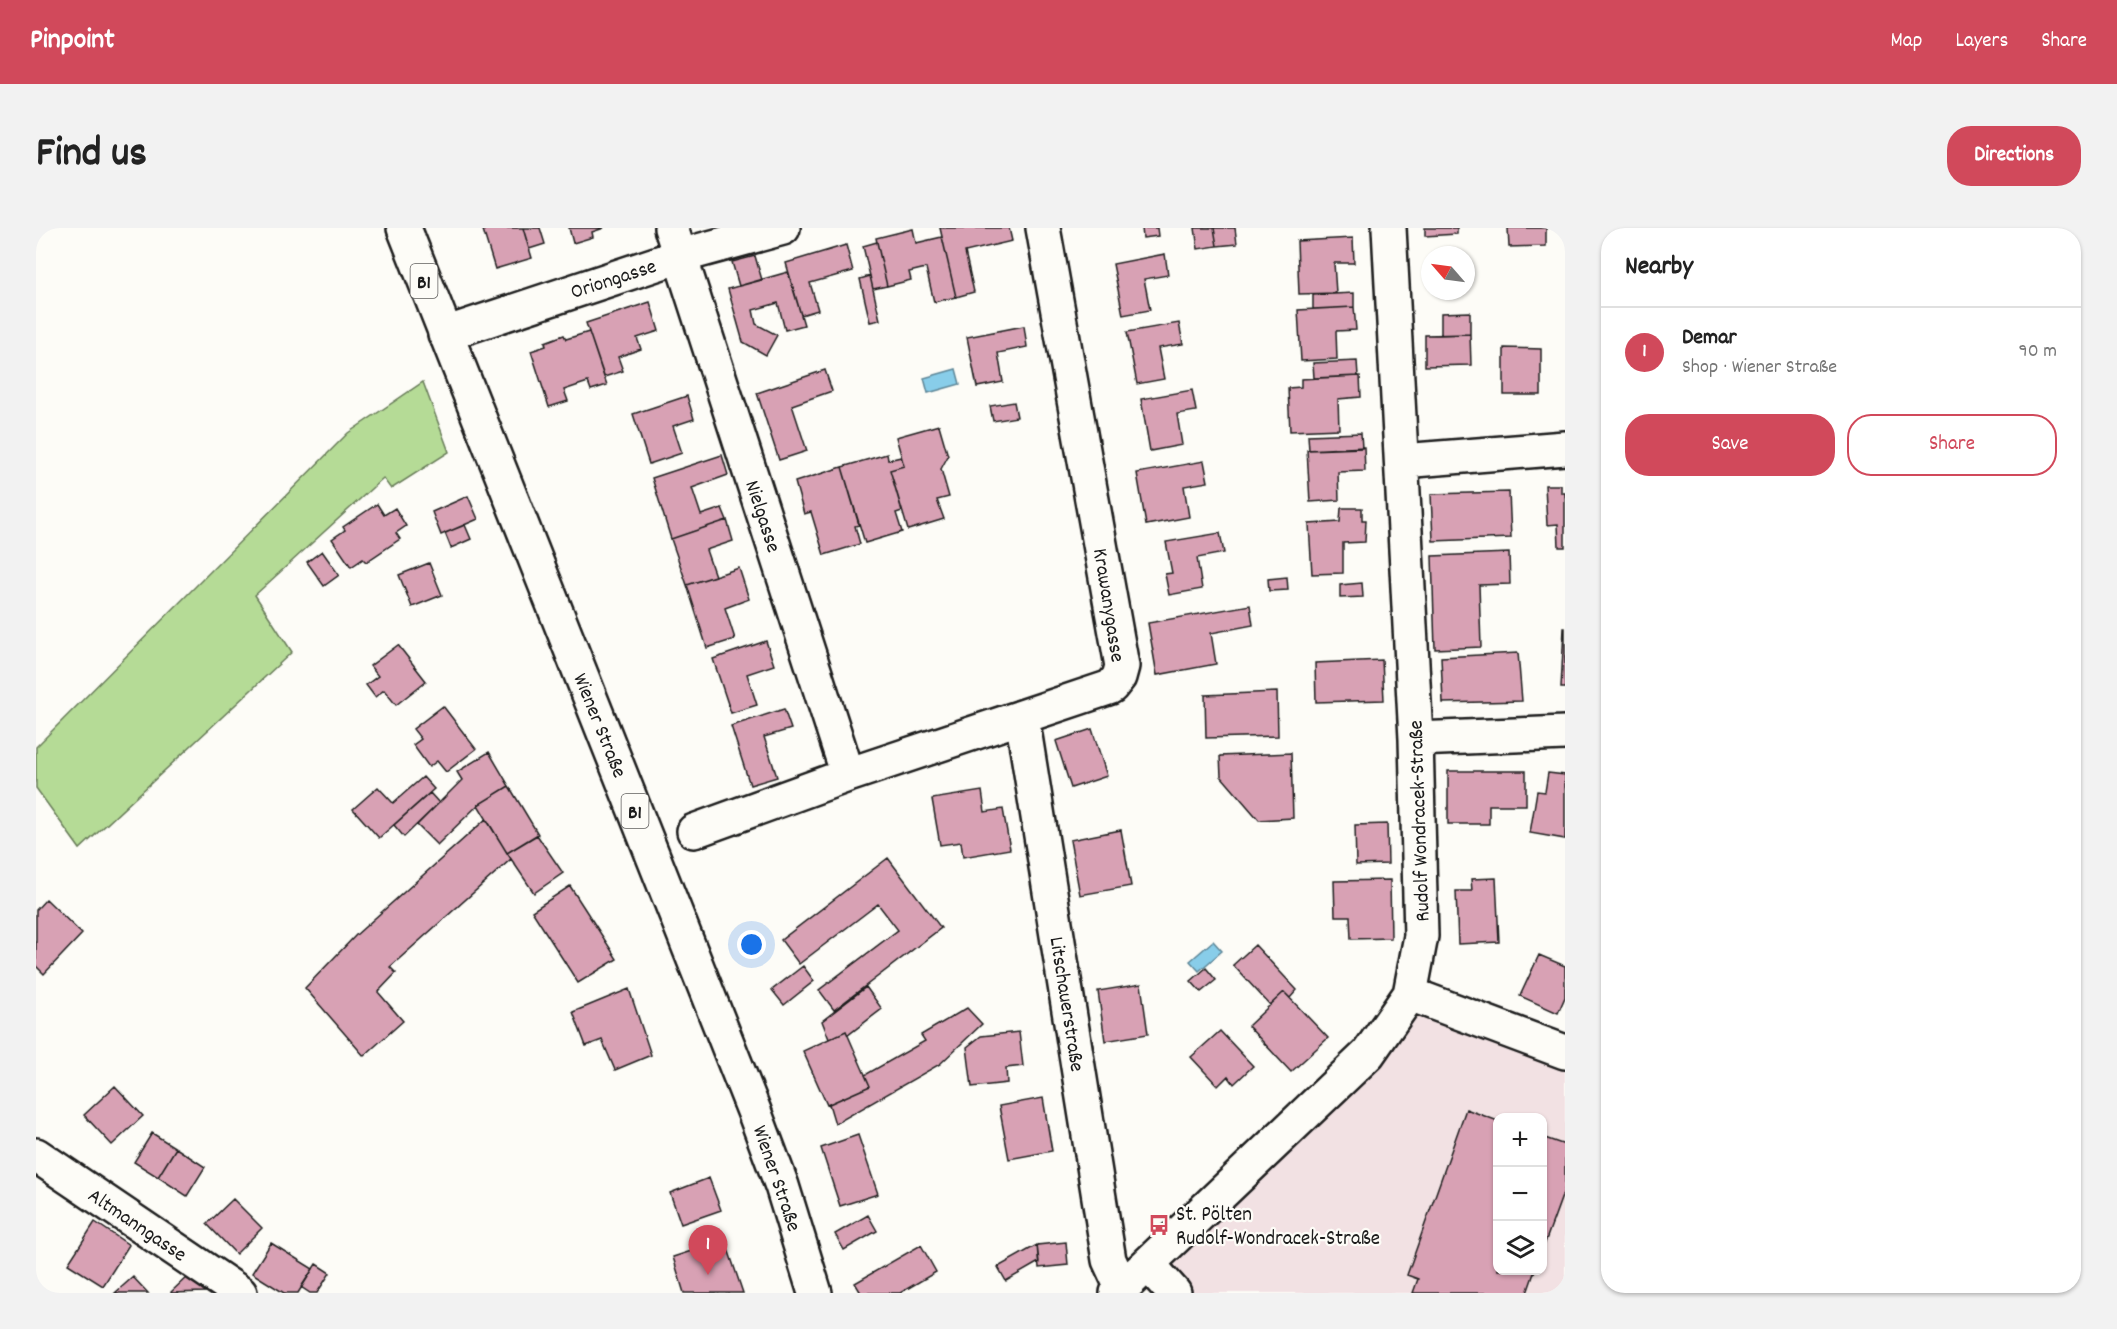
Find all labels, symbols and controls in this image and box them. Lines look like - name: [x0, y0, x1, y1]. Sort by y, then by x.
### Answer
- text: Pinpoint: [30, 22, 115, 62]
- text: Map: [1891, 27, 1922, 57]
- text: Layers: [1955, 27, 2008, 57]
- text: Share: [2041, 27, 2087, 57]
- text: Find us: [36, 126, 147, 186]
- button: Directions: [1947, 126, 2081, 186]
- north arrow: [1421, 246, 1475, 300]
- text: Nearby: [1625, 249, 1693, 286]
- street label: Oriongasse: [567, 253, 661, 309]
- road number: B1: [410, 264, 438, 298]
- text: Demar: [1682, 323, 1737, 354]
- text: 1: [1642, 338, 1647, 366]
- text: 90 m: [2019, 338, 2057, 366]
- text: Shop · Wiener Straße: [1682, 354, 1837, 382]
- button: Save: [1625, 414, 1835, 476]
- button: Share: [1847, 414, 2057, 476]
- street label: Nielgasse: [735, 477, 787, 557]
- street label: Krawanygasse: [1083, 546, 1131, 665]
- street label: Wiener Straße: [564, 669, 633, 783]
- street label: Rudolf Wondracek-Straße: [1402, 720, 1440, 922]
- road number: B1: [622, 794, 648, 828]
- your location: [737, 930, 766, 959]
- street label: Litschauerstraße: [1040, 935, 1091, 1074]
- map controls: [1493, 1113, 1547, 1275]
- button: +: [1493, 1113, 1547, 1167]
- street label: Wiener Straße: [743, 1122, 807, 1236]
- button: −: [1493, 1167, 1547, 1221]
- street label: Altmanngasse: [81, 1182, 192, 1271]
- place label: St. Pölten Rudolf-Wondracek-Straße: [1176, 1201, 1380, 1255]
- bus stop icon: St. Pölten Rudolf-Wondracek-Straße: [1147, 1213, 1171, 1237]
- button: layers: [1493, 1221, 1547, 1275]
- pin: 1: [688, 1226, 728, 1275]

